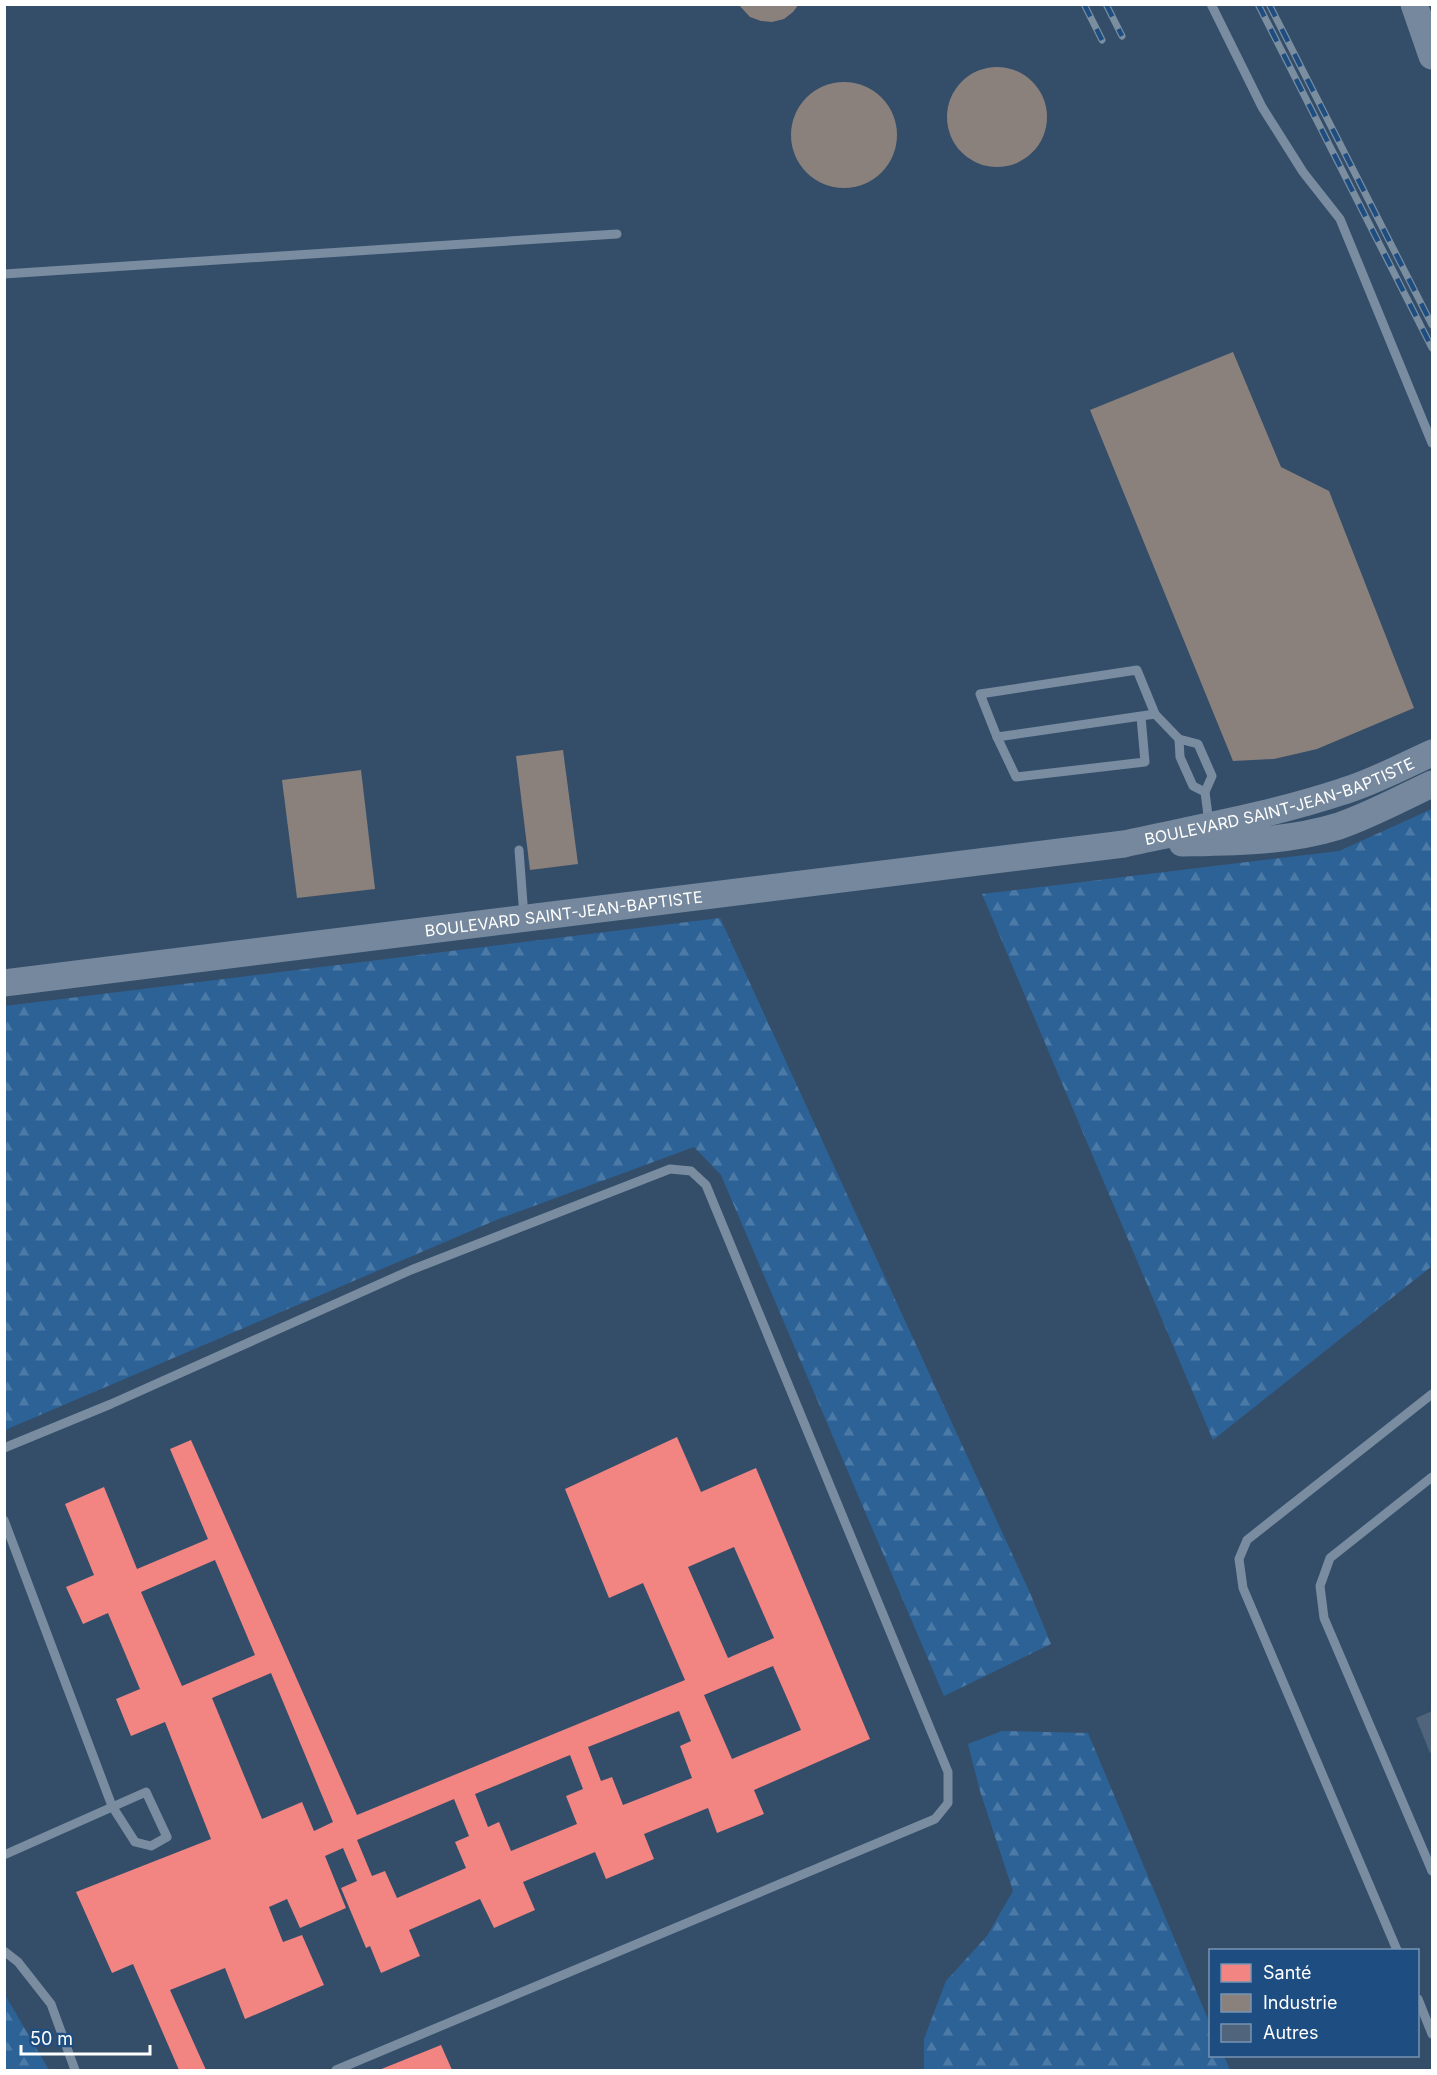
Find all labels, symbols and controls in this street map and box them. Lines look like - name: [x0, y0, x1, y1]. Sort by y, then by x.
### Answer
- street label: BOULEVARD SAINT-JEAN-BAPTISTE: [1143, 753, 1417, 849]
- street label: BOULEVARD SAINT-JEAN-BAPTISTE: [424, 886, 704, 941]
- legend: [1209, 1949, 1419, 2057]
- text: Santé: [1263, 1962, 1312, 1983]
- text: Industrie: [1263, 1992, 1337, 2013]
- scale bar: [21, 2018, 150, 2056]
- text: Autres: [1263, 2022, 1318, 2043]
- text: 50 m: [30, 2028, 73, 2049]

